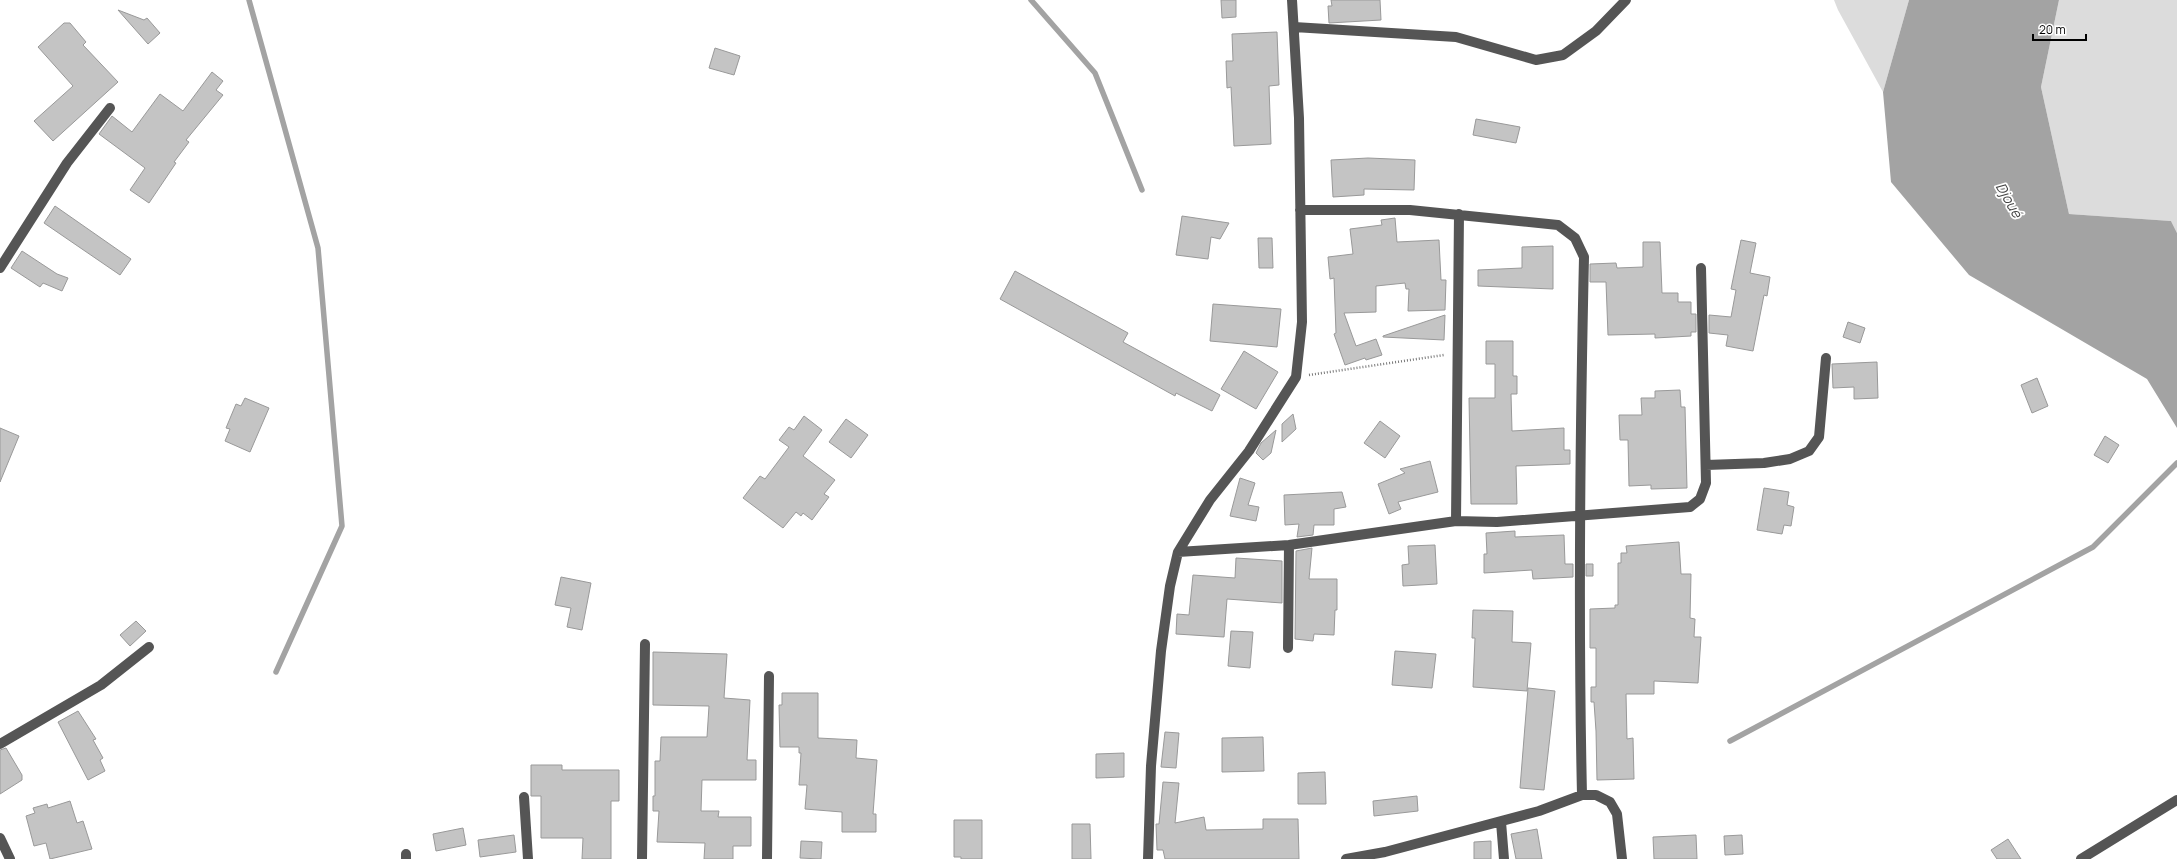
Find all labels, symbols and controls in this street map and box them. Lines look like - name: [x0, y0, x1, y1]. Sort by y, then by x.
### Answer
- scale bar: [2033, 16, 2086, 42]
- text: 20 m: [2039, 21, 2066, 38]
- water label: Djoué: [1992, 179, 2027, 222]

